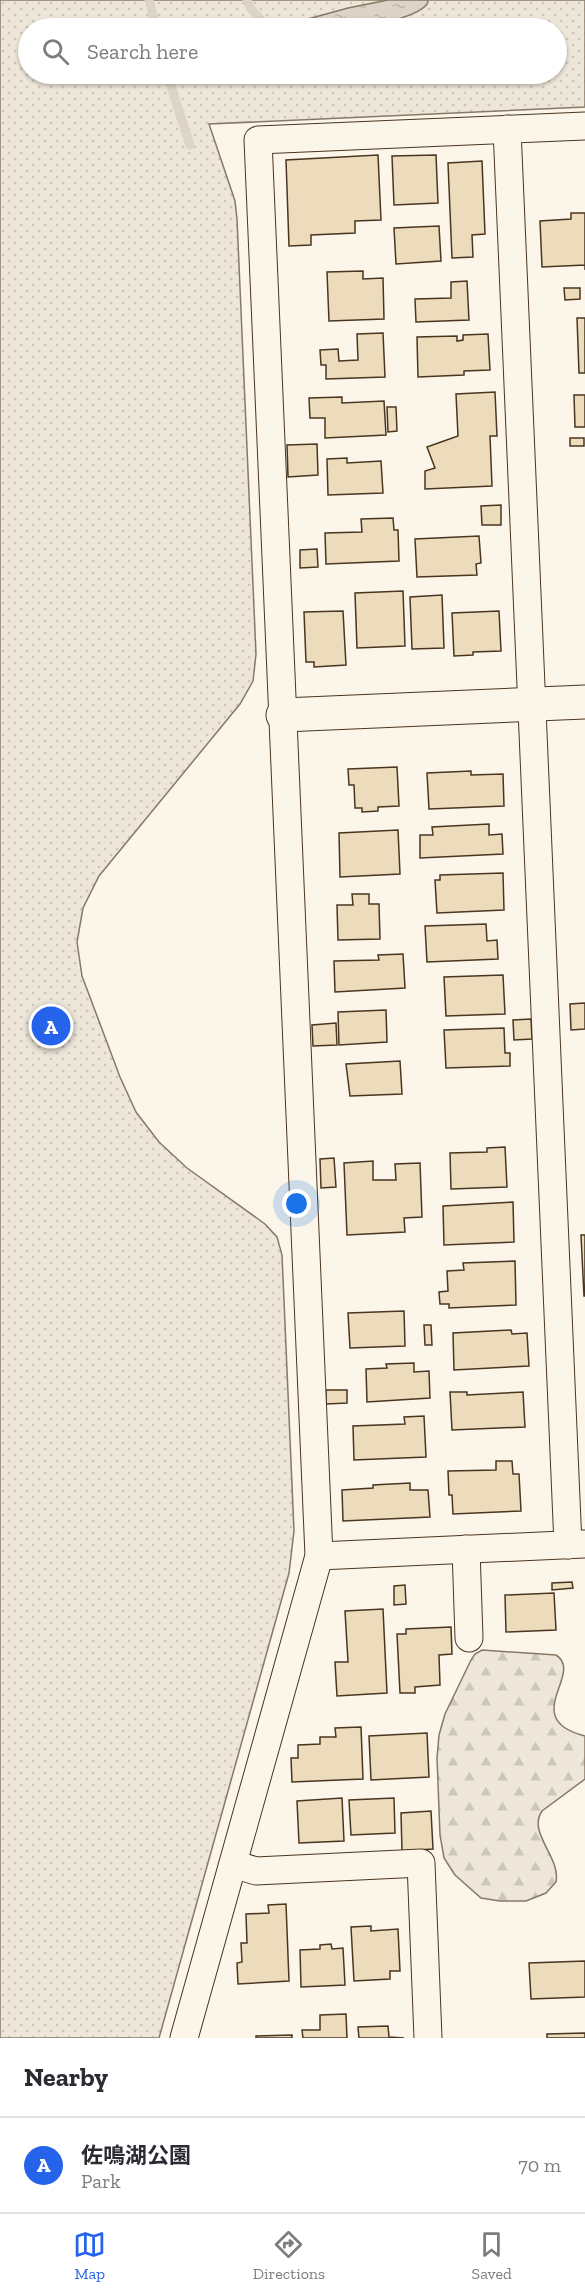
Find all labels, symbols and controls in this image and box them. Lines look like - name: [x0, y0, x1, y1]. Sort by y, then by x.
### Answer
- search box: [18, 18, 567, 84]
- icon: search: [39, 35, 72, 68]
- text: Search here: [87, 38, 198, 65]
- pin: A: [32, 1004, 70, 1048]
- your location: [282, 1189, 311, 1218]
- text: Nearby: [24, 2061, 108, 2093]
- text: 佐鳴湖公園: [81, 2142, 191, 2169]
- text: A: [37, 2153, 50, 2177]
- text: 70 m: [518, 2153, 561, 2177]
- text: Park: [81, 2169, 121, 2193]
- tab: Map: [73, 2228, 106, 2283]
- tab: Directions: [253, 2228, 325, 2283]
- tab: Saved: [472, 2228, 512, 2283]

